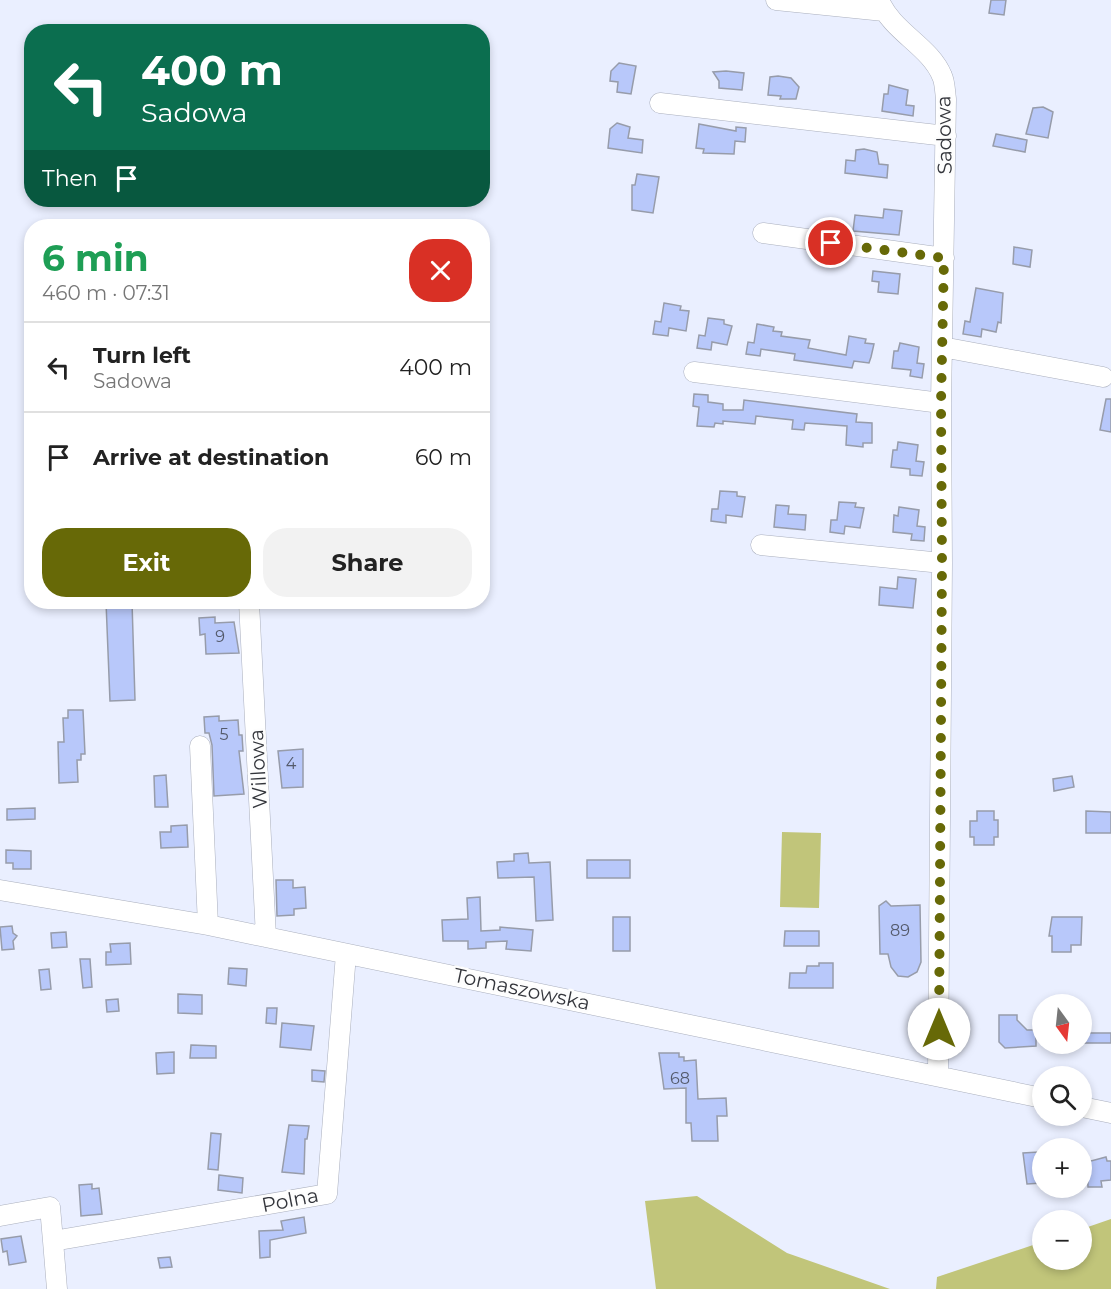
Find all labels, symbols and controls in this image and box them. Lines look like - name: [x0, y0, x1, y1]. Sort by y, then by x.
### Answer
- text: 400 m: [141, 44, 283, 96]
- icon: left: [42, 48, 120, 126]
- street label: Sadowa: [931, 95, 957, 175]
- text: Sadowa: [141, 96, 248, 129]
- icon: arrive: [110, 162, 143, 195]
- text: Then: [42, 165, 98, 192]
- pin: [805, 217, 856, 268]
- icon: arrive: [814, 226, 847, 259]
- text: 6 min: [42, 236, 149, 280]
- button: close: [409, 239, 472, 302]
- text: 460 m · 07:31: [42, 281, 170, 305]
- text: Turn left: [93, 342, 191, 369]
- icon: left: [42, 351, 75, 384]
- text: 400 m: [399, 354, 472, 381]
- text: Sadowa: [93, 369, 172, 393]
- icon: arrive: [42, 441, 75, 474]
- text: Arrive at destination: [93, 444, 329, 471]
- text: 60 m: [415, 444, 472, 471]
- button: Exit: [42, 528, 251, 597]
- button: Share: [263, 528, 472, 597]
- house number: 9: [215, 627, 225, 646]
- house number: 5: [219, 725, 229, 744]
- street label: Willowa: [244, 729, 272, 809]
- house number: 4: [286, 754, 297, 773]
- house number: 89: [890, 921, 910, 940]
- street label: Tomaszowska: [452, 963, 592, 1015]
- north arrow: [1032, 994, 1092, 1054]
- map controls: [1032, 994, 1092, 1270]
- position arrow: [907, 997, 971, 1061]
- button: search: [1032, 1066, 1092, 1126]
- house number: 68: [670, 1069, 690, 1088]
- button: +: [1032, 1138, 1092, 1198]
- street label: Polna: [260, 1183, 320, 1217]
- button: −: [1032, 1210, 1092, 1270]

